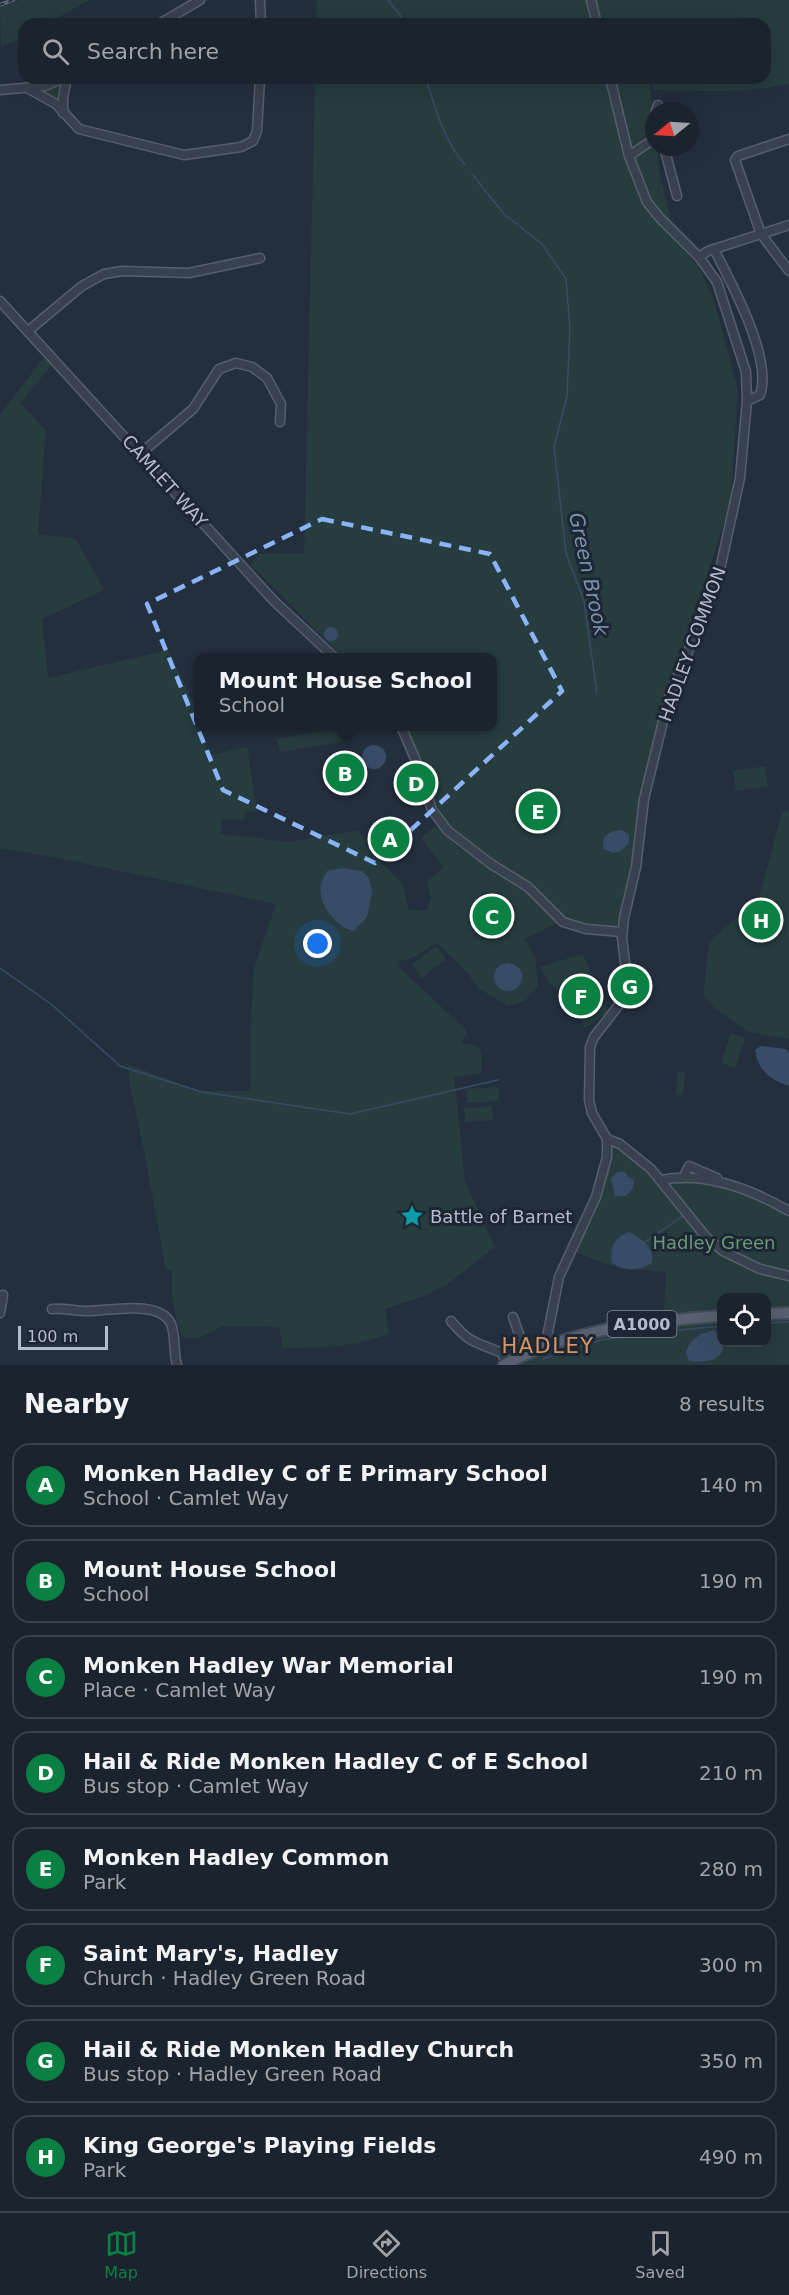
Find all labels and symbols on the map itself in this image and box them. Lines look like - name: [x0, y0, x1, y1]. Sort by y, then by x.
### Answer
- north arrow: [645, 102, 699, 156]
- street label: CAMLET WAY: [118, 430, 213, 532]
- water label: Green Brook: [564, 510, 614, 639]
- street label: HADLEY COMMON: [654, 564, 730, 724]
- pin: B: [326, 750, 364, 796]
- pin: D: [396, 760, 436, 806]
- pin: E: [518, 788, 558, 834]
- pin: A: [370, 816, 410, 862]
- pin: C: [472, 894, 512, 938]
- pin: H: [742, 898, 780, 942]
- your location: [303, 929, 332, 958]
- pin: G: [610, 964, 650, 1008]
- pin: F: [562, 974, 600, 1018]
- place icon: Battle of Barnet: [399, 1203, 425, 1229]
- place label: Battle of Barnet: [430, 1206, 572, 1227]
- park label: Hadley Green: [653, 1232, 775, 1253]
- road number: A1000: [608, 1311, 676, 1337]
- scale bar: [18, 1323, 108, 1350]
- district label: HADLEY: [501, 1334, 595, 1358]

